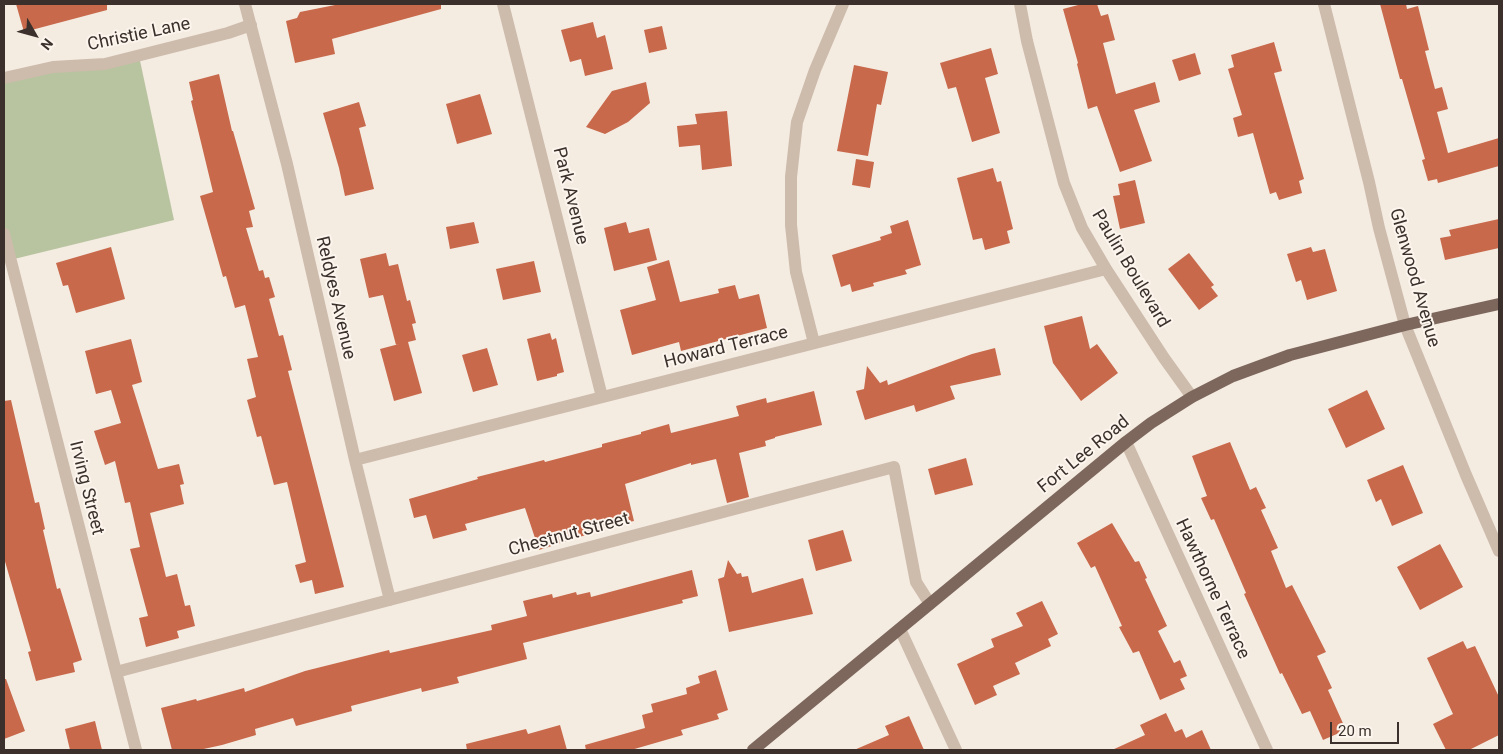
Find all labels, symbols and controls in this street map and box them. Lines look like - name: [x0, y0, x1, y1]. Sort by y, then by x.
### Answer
- north arrow: [10, 10, 60, 60]
- street label: Christie Lane: [86, 14, 192, 56]
- text: N: [37, 35, 56, 53]
- street label: Park Avenue: [547, 145, 593, 247]
- street label: Paulin Boulevard: [1086, 206, 1174, 332]
- street label: Glenwood Avenue: [1384, 206, 1444, 350]
- street label: Reldyes Avenue: [310, 234, 360, 362]
- street label: Howard Terrace: [662, 322, 790, 374]
- street label: Fort Lee Road: [1034, 412, 1134, 498]
- street label: Irving Street: [64, 439, 108, 537]
- street label: Chestnut Street: [506, 509, 632, 561]
- street label: Hawthorne Terrace: [1170, 515, 1254, 663]
- scale bar: [1333, 712, 1402, 744]
- text: 20 m: [1338, 722, 1372, 740]

